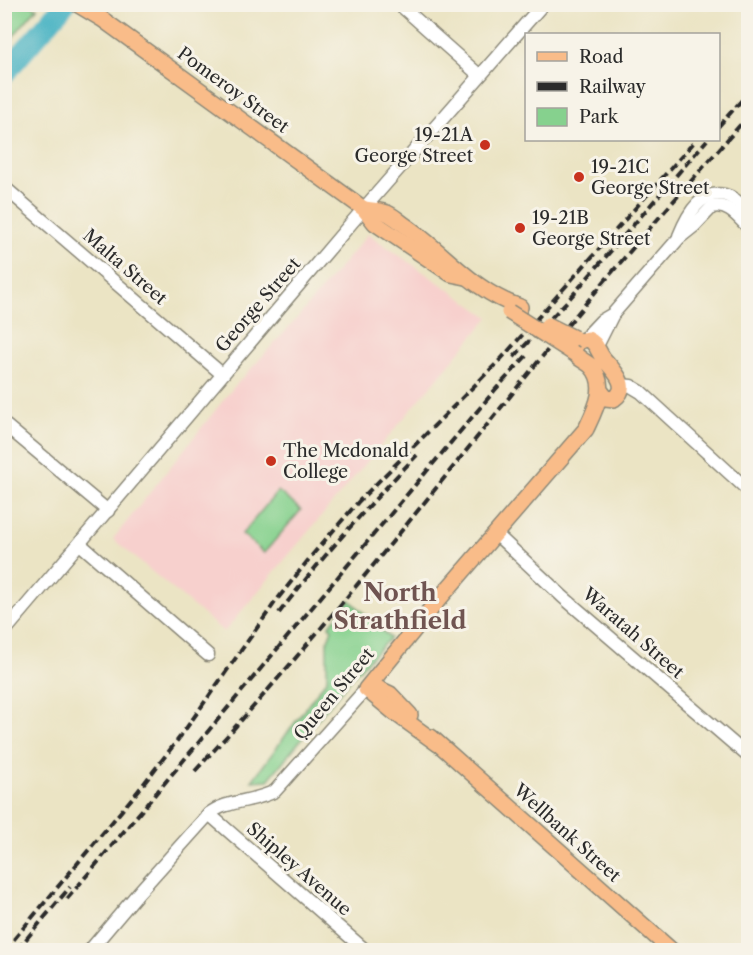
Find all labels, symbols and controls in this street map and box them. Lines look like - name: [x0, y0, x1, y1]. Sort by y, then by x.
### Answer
- legend: [525, 33, 720, 141]
- street label: Pomeroy Street: [173, 42, 294, 138]
- text: Road: [579, 46, 624, 68]
- text: Railway: [579, 76, 647, 98]
- text: Park: [579, 106, 620, 128]
- place label: 19-21A George Street: [355, 124, 474, 167]
- marker: 19-21A George Street: [478, 138, 492, 152]
- place label: 19-21C George Street: [591, 156, 710, 199]
- marker: 19-21C George Street: [572, 170, 586, 184]
- place label: 19-21B George Street: [532, 207, 651, 250]
- marker: 19-21B George Street: [513, 221, 527, 235]
- street label: Malta Street: [78, 224, 172, 310]
- street label: George Street: [211, 253, 306, 357]
- place label: The Mcdonald College: [283, 440, 409, 483]
- marker: The Mcdonald College: [264, 454, 278, 468]
- district label: North Strathfield: [333, 578, 467, 635]
- street label: Waratah Street: [577, 582, 689, 684]
- street label: Queen Street: [289, 643, 379, 744]
- street label: Wellbank Street: [508, 779, 626, 887]
- street label: Shipley Avenue: [242, 818, 356, 920]

